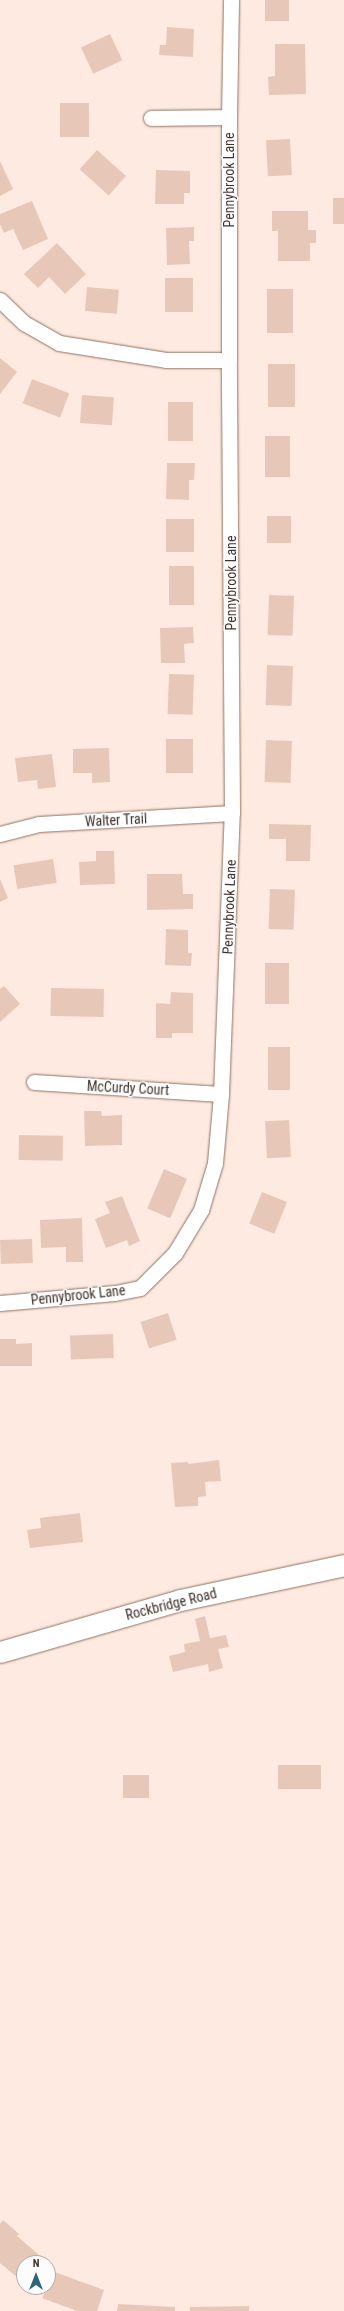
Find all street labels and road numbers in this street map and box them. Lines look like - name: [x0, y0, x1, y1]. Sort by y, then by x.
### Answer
- street label: Pennybrook Lane: [221, 133, 237, 227]
- street label: Pennybrook Lane: [223, 536, 239, 630]
- street label: Walter Trail: [84, 810, 148, 830]
- street label: Pennybrook Lane: [219, 859, 239, 955]
- street label: McCurdy Court: [86, 1077, 170, 1099]
- street label: Pennybrook Lane: [30, 1282, 126, 1308]
- street label: Rockbridge Road: [124, 1585, 218, 1623]

